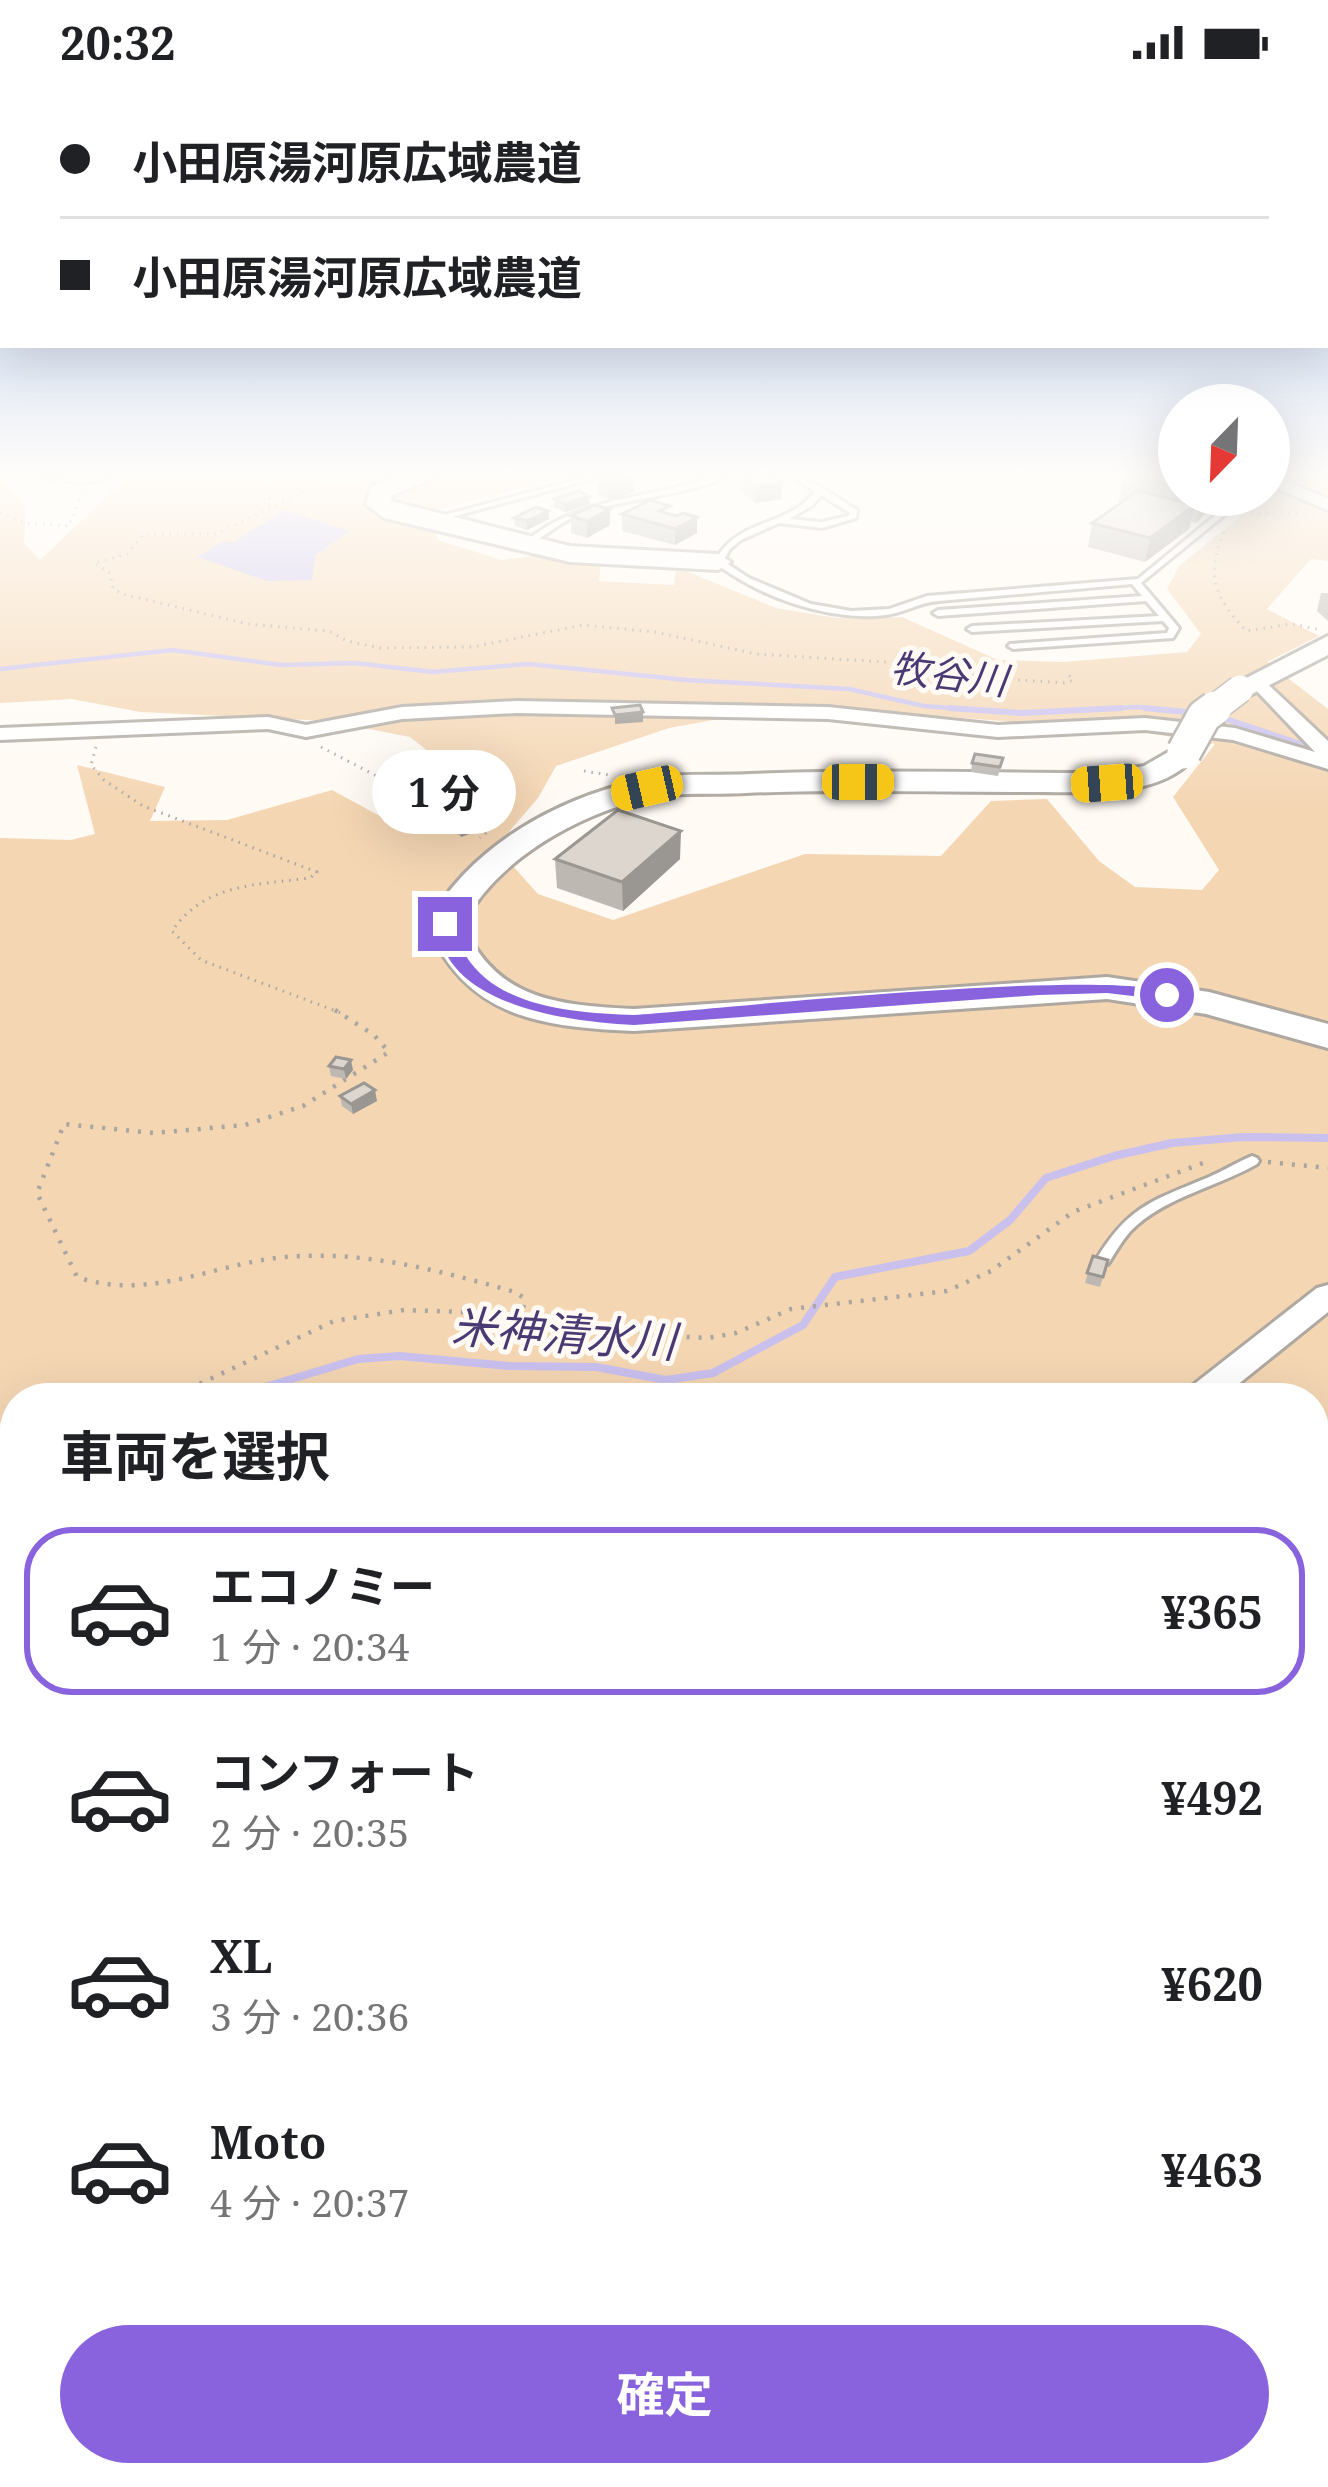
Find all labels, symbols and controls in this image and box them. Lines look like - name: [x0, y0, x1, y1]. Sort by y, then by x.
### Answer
- text: 20:32: [60, 12, 175, 73]
- text: 小田原湯河原広域農道: [132, 131, 582, 192]
- text: 小田原湯河原広域農道: [132, 246, 582, 307]
- north arrow: [1158, 384, 1290, 516]
- map controls: [1158, 384, 1290, 516]
- water label: 牧谷川: [888, 639, 1014, 706]
- callout: 1 分: [373, 750, 517, 834]
- car: [608, 762, 686, 814]
- car: [1070, 763, 1144, 803]
- car: [822, 764, 894, 800]
- text: 1 分: [408, 765, 480, 818]
- route end: [418, 897, 472, 951]
- route start: [1140, 968, 1194, 1022]
- water label: 米神清水川: [450, 1294, 682, 1371]
- text: 車両を選択: [60, 1418, 330, 1492]
- text: エコノミー: [210, 1555, 435, 1616]
- icon: car: [66, 1557, 174, 1665]
- text: ¥365: [1161, 1581, 1263, 1642]
- text: 1 分 · 20:34: [210, 1619, 409, 1672]
- text: コンフォート: [210, 1741, 479, 1802]
- icon: car: [66, 1743, 174, 1851]
- text: ¥492: [1161, 1767, 1263, 1828]
- text: 2 分 · 20:35: [210, 1805, 409, 1858]
- text: XL: [210, 1925, 272, 1986]
- icon: car: [66, 1929, 174, 2037]
- text: ¥620: [1161, 1953, 1263, 2014]
- text: 3 分 · 20:36: [210, 1989, 409, 2042]
- text: Moto: [210, 2111, 326, 2172]
- icon: car: [66, 2115, 174, 2223]
- text: ¥463: [1161, 2139, 1263, 2200]
- text: 4 分 · 20:37: [210, 2175, 409, 2228]
- button: 確定: [60, 2325, 1269, 2463]

